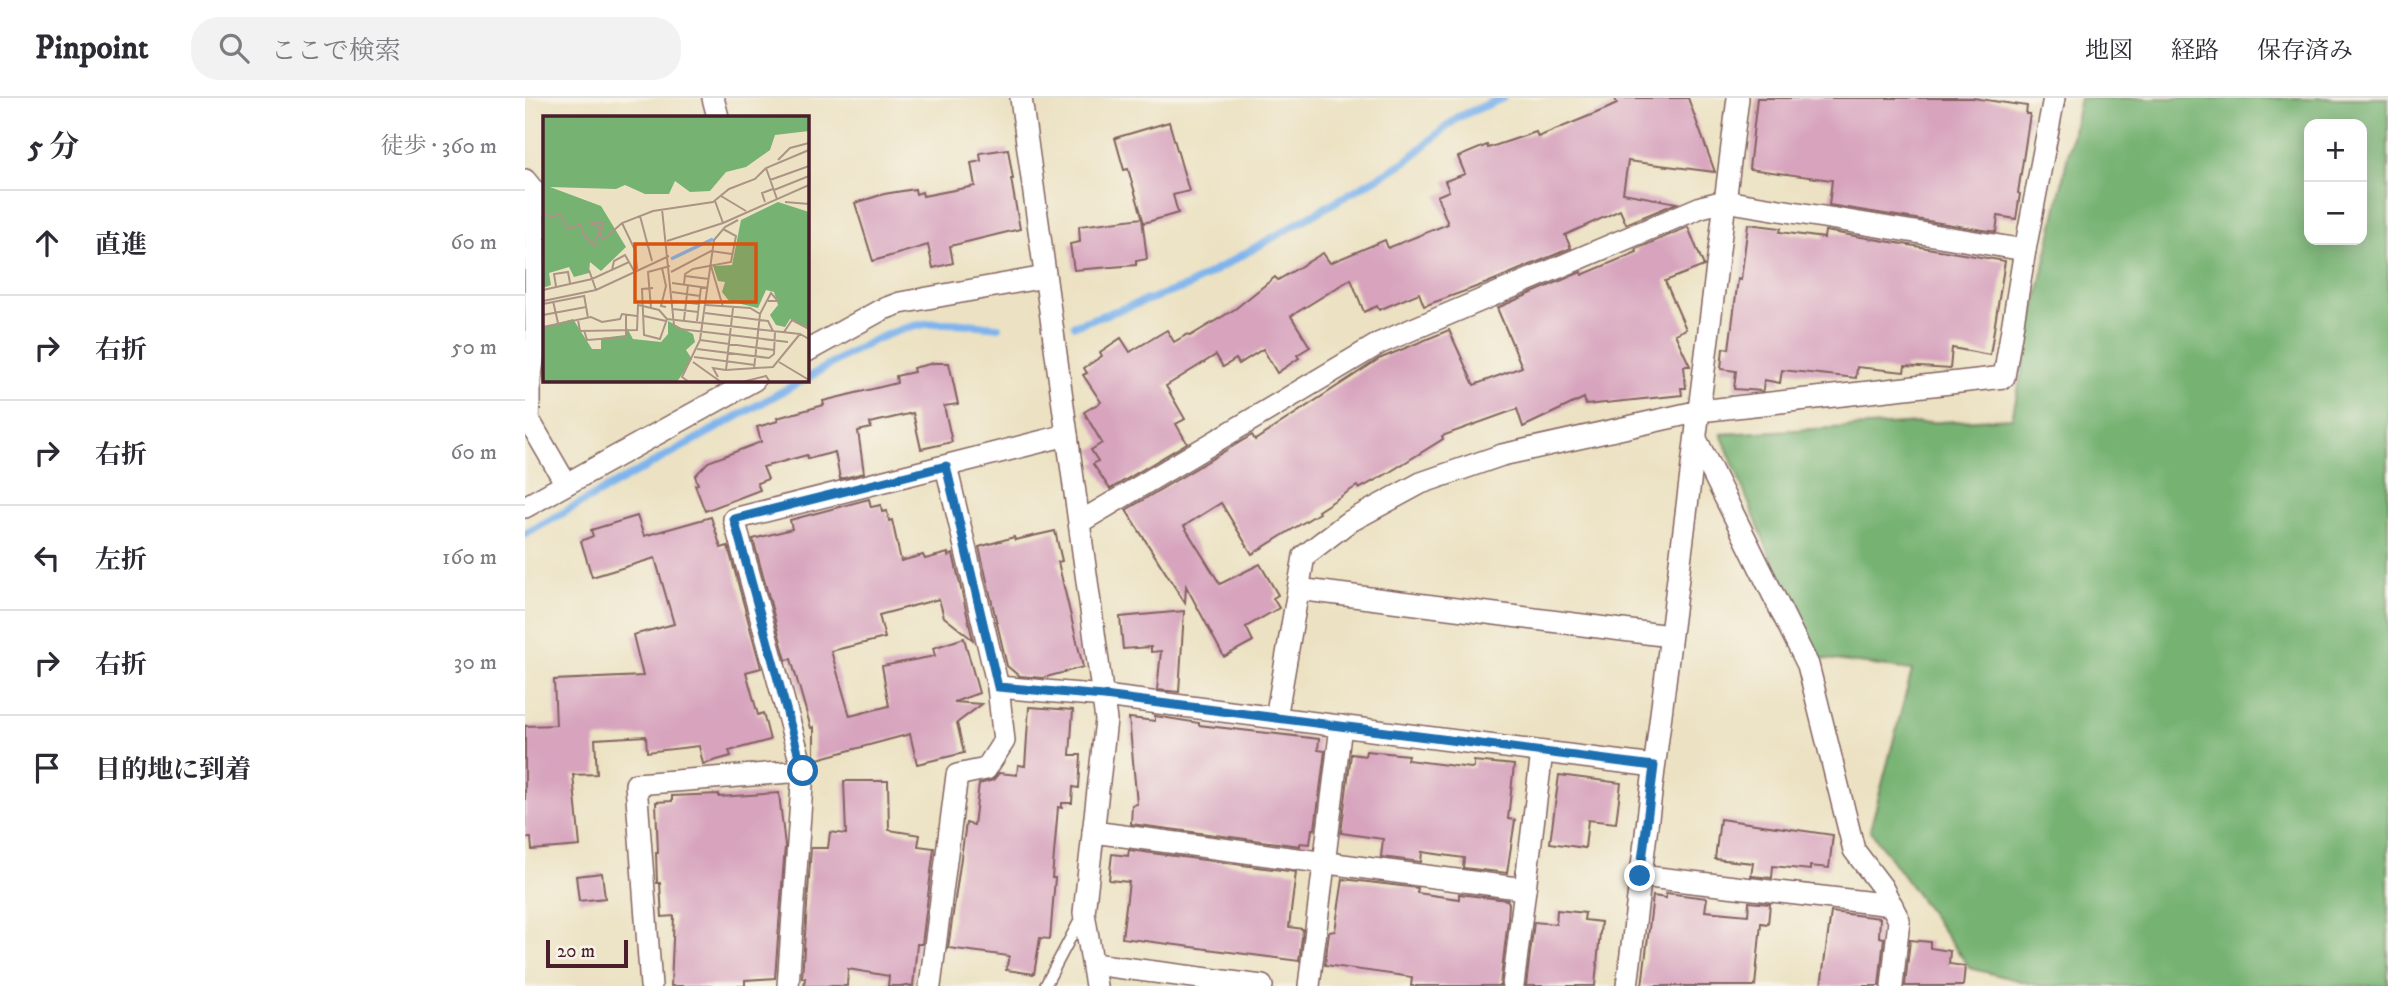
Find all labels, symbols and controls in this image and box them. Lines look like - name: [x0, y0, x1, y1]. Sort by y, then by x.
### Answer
- search box: [191, 17, 681, 80]
- text: Pinpoint: [35, 28, 149, 69]
- icon: search: [215, 29, 253, 67]
- text: ここで検索: [271, 35, 401, 68]
- text: 地図: [2085, 36, 2133, 66]
- text: 経路: [2171, 36, 2219, 66]
- text: 保存済み: [2257, 36, 2353, 66]
- inset map: [543, 116, 809, 382]
- map controls: [2304, 119, 2367, 245]
- button: +: [2304, 119, 2367, 182]
- text: 5 分: [28, 129, 79, 166]
- text: 徒歩 · 360 m: [380, 132, 497, 161]
- button: −: [2304, 182, 2367, 245]
- icon: ahead: [28, 224, 66, 262]
- text: 60 m: [450, 228, 497, 257]
- text: 直進: [95, 229, 147, 262]
- icon: right: [28, 329, 66, 367]
- text: 50 m: [451, 333, 497, 362]
- text: 右折: [95, 334, 147, 367]
- icon: right: [28, 434, 66, 472]
- text: 60 m: [450, 438, 497, 467]
- text: 右折: [95, 439, 147, 472]
- icon: left: [28, 539, 66, 577]
- text: 160 m: [442, 543, 497, 572]
- text: 左折: [95, 544, 147, 577]
- icon: right: [28, 644, 66, 682]
- text: 30 m: [454, 648, 497, 677]
- text: 右折: [95, 649, 147, 682]
- icon: arrive: [28, 749, 66, 787]
- text: 目的地に到着: [95, 754, 251, 787]
- route start: [787, 755, 818, 786]
- route end: [1624, 860, 1655, 891]
- scale bar: [546, 937, 628, 969]
- text: 20 m: [557, 940, 595, 963]

